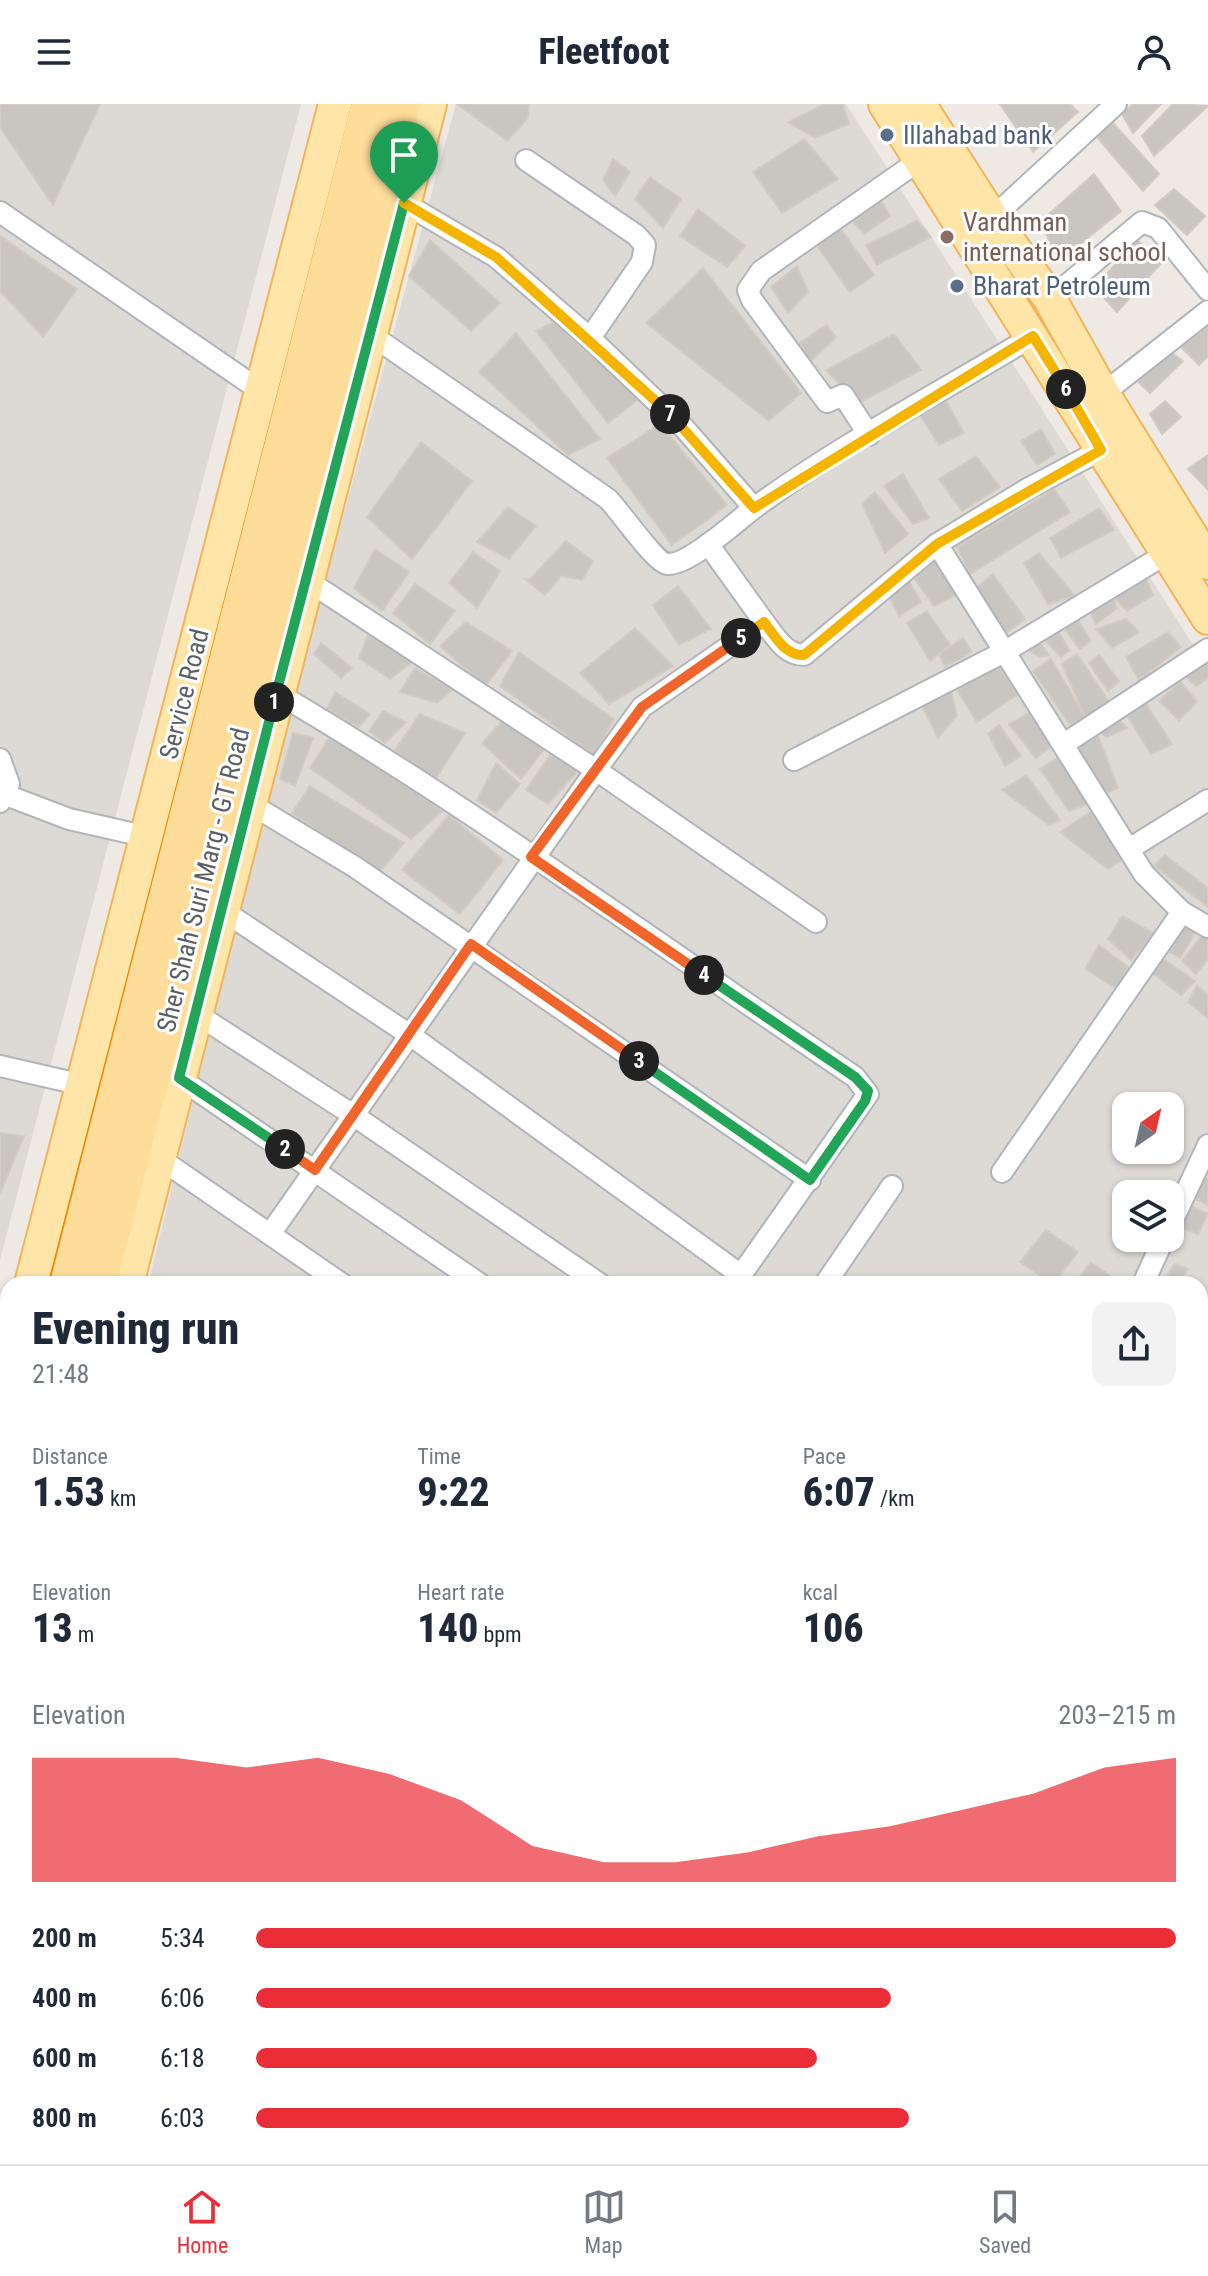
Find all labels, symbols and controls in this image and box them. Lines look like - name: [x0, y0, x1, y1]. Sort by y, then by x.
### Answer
- icon: menu: [32, 30, 76, 74]
- icon: person: [1132, 30, 1176, 74]
- text: Fleetfoot: [539, 31, 669, 73]
- place label: Illahabad bank: [903, 120, 1053, 150]
- pin: [370, 121, 438, 203]
- marker: Illahabad bank: [878, 126, 896, 144]
- icon: arrive: [382, 133, 426, 177]
- place label: Vardhman international school: [963, 207, 1167, 267]
- marker: Vardhman international school: [938, 228, 956, 246]
- place label: Bharat Petroleum: [973, 271, 1151, 301]
- marker: Bharat Petroleum: [948, 277, 966, 295]
- pin: 6: [1046, 369, 1086, 409]
- text: 6: [1060, 376, 1072, 401]
- pin: 7: [650, 394, 690, 434]
- text: 7: [664, 401, 676, 426]
- pin: 5: [721, 618, 761, 658]
- text: 5: [735, 625, 747, 650]
- street label: Service Road: [153, 626, 215, 762]
- pin: 1: [254, 682, 294, 722]
- text: 1: [268, 689, 280, 714]
- street label: Sher Shah Suri Marg - GT Road: [151, 725, 255, 1035]
- pin: 4: [684, 955, 724, 995]
- text: 4: [698, 962, 710, 987]
- pin: 3: [619, 1041, 659, 1081]
- text: 3: [633, 1048, 645, 1073]
- north arrow: [1112, 1092, 1184, 1164]
- map controls: [1112, 1092, 1184, 1252]
- pin: 2: [265, 1129, 305, 1169]
- text: 2: [279, 1136, 291, 1161]
- button: layers: [1112, 1180, 1184, 1252]
- button: share: [1092, 1302, 1176, 1386]
- text: Evening run: [32, 1303, 239, 1355]
- text: 21:48: [32, 1359, 89, 1389]
- text: Distance: [32, 1444, 108, 1469]
- text: Time: [417, 1444, 461, 1469]
- text: Pace: [803, 1444, 846, 1469]
- text: 1.53: [32, 1469, 105, 1516]
- text: 9:22: [417, 1469, 490, 1516]
- text: 6:07: [803, 1469, 875, 1516]
- text: km: [105, 1486, 136, 1511]
- text: /km: [875, 1486, 915, 1511]
- text: Elevation: [32, 1580, 111, 1605]
- text: Heart rate: [417, 1580, 504, 1605]
- text: kcal: [803, 1580, 838, 1605]
- text: 13: [32, 1605, 73, 1652]
- text: 140: [417, 1605, 478, 1652]
- text: 106: [803, 1605, 864, 1652]
- text: m: [73, 1622, 94, 1647]
- text: bpm: [478, 1622, 522, 1647]
- text: Elevation: [32, 1700, 126, 1730]
- text: 203–215 m: [1059, 1700, 1176, 1730]
- text: 200 m: [32, 1923, 97, 1953]
- text: 5:34: [160, 1923, 205, 1953]
- text: 400 m: [32, 1983, 97, 2013]
- text: 6:06: [160, 1983, 205, 2013]
- text: 600 m: [32, 2043, 97, 2073]
- text: 6:18: [160, 2043, 205, 2073]
- text: 800 m: [32, 2103, 97, 2133]
- text: 6:03: [160, 2103, 205, 2133]
- tab: Home: [177, 2185, 228, 2258]
- tab: Map: [582, 2185, 626, 2258]
- tab: Saved: [979, 2185, 1031, 2258]

